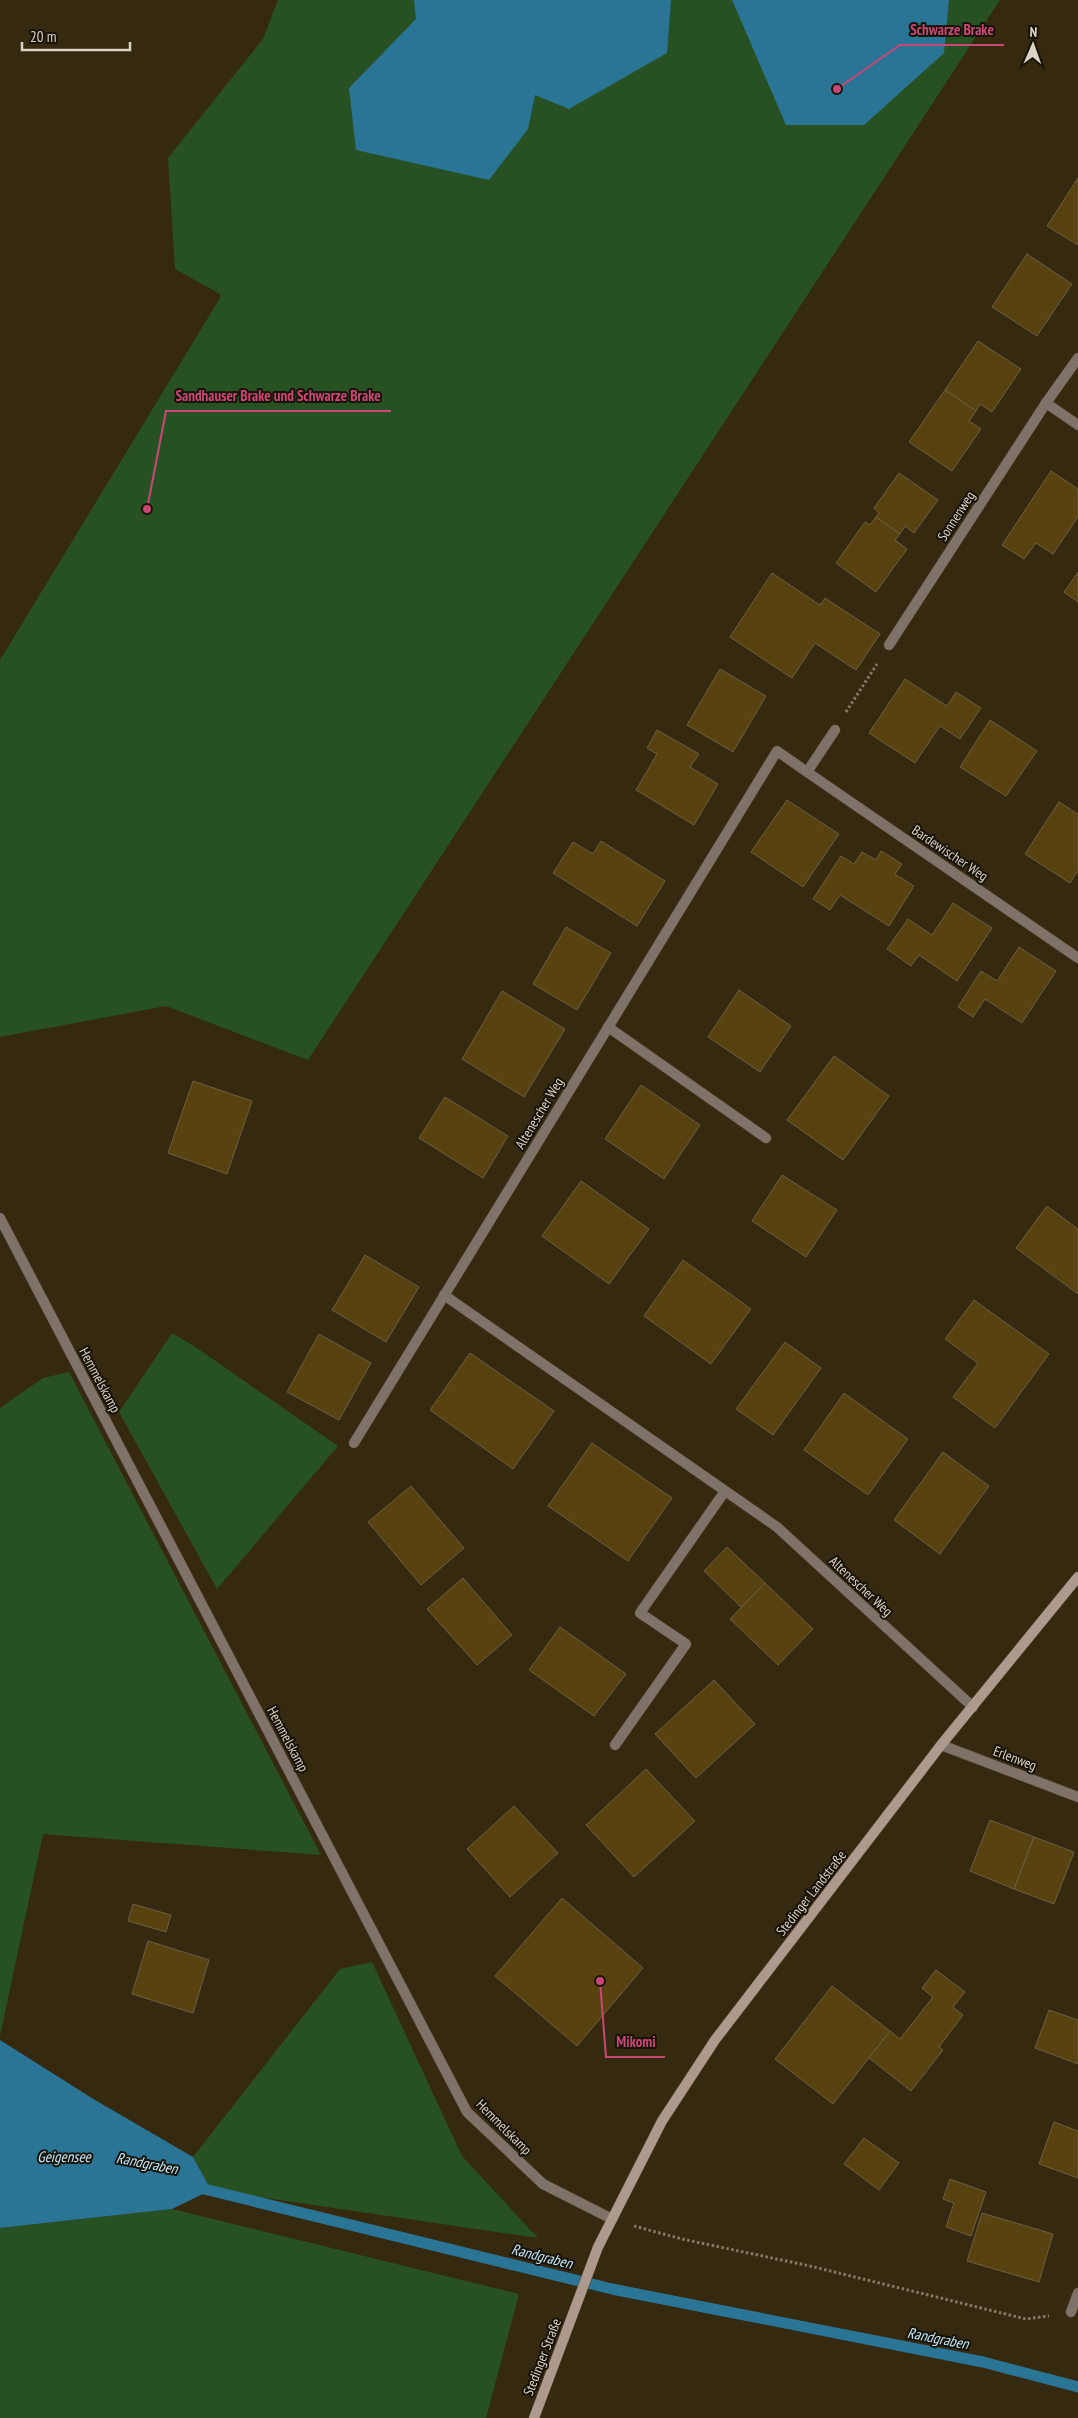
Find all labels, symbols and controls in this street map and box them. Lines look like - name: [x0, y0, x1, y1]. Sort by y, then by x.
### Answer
- callout: Schwarze Brake: [900, 15, 1004, 45]
- scale bar: [22, 20, 130, 52]
- text: Schwarze Brake: [910, 20, 994, 39]
- north arrow: [1008, 20, 1058, 70]
- text: N: [1029, 23, 1038, 41]
- text: 20 m: [30, 27, 56, 46]
- callout: Sandhauser Brake und Schwarze Brake: [166, 381, 391, 411]
- text: Sandhauser Brake und Schwarze Brake: [175, 386, 381, 405]
- street label: Sonnenweg: [933, 488, 979, 544]
- street label: Bardewischer Weg: [909, 821, 991, 885]
- street label: Altenescher Weg: [511, 1074, 567, 1152]
- street label: Hemmelskamp: [75, 1344, 125, 1416]
- street label: Altenescher Weg: [826, 1552, 896, 1620]
- street label: Hemmelskamp: [263, 1703, 313, 1775]
- street label: Erlenweg: [991, 1742, 1039, 1774]
- street label: Stedinger Landstraße: [772, 1847, 850, 1939]
- callout: Mikomi: [606, 2027, 665, 2057]
- text: Mikomi: [616, 2032, 656, 2051]
- street label: Hemmelskamp: [472, 2095, 536, 2159]
- water label: Geigensee: [37, 2147, 92, 2166]
- water label: Randgraben: [115, 2148, 181, 2179]
- water label: Randgraben: [510, 2239, 576, 2273]
- street label: Stedinger Straße: [519, 2316, 565, 2398]
- water label: Randgraben: [906, 2323, 972, 2354]

